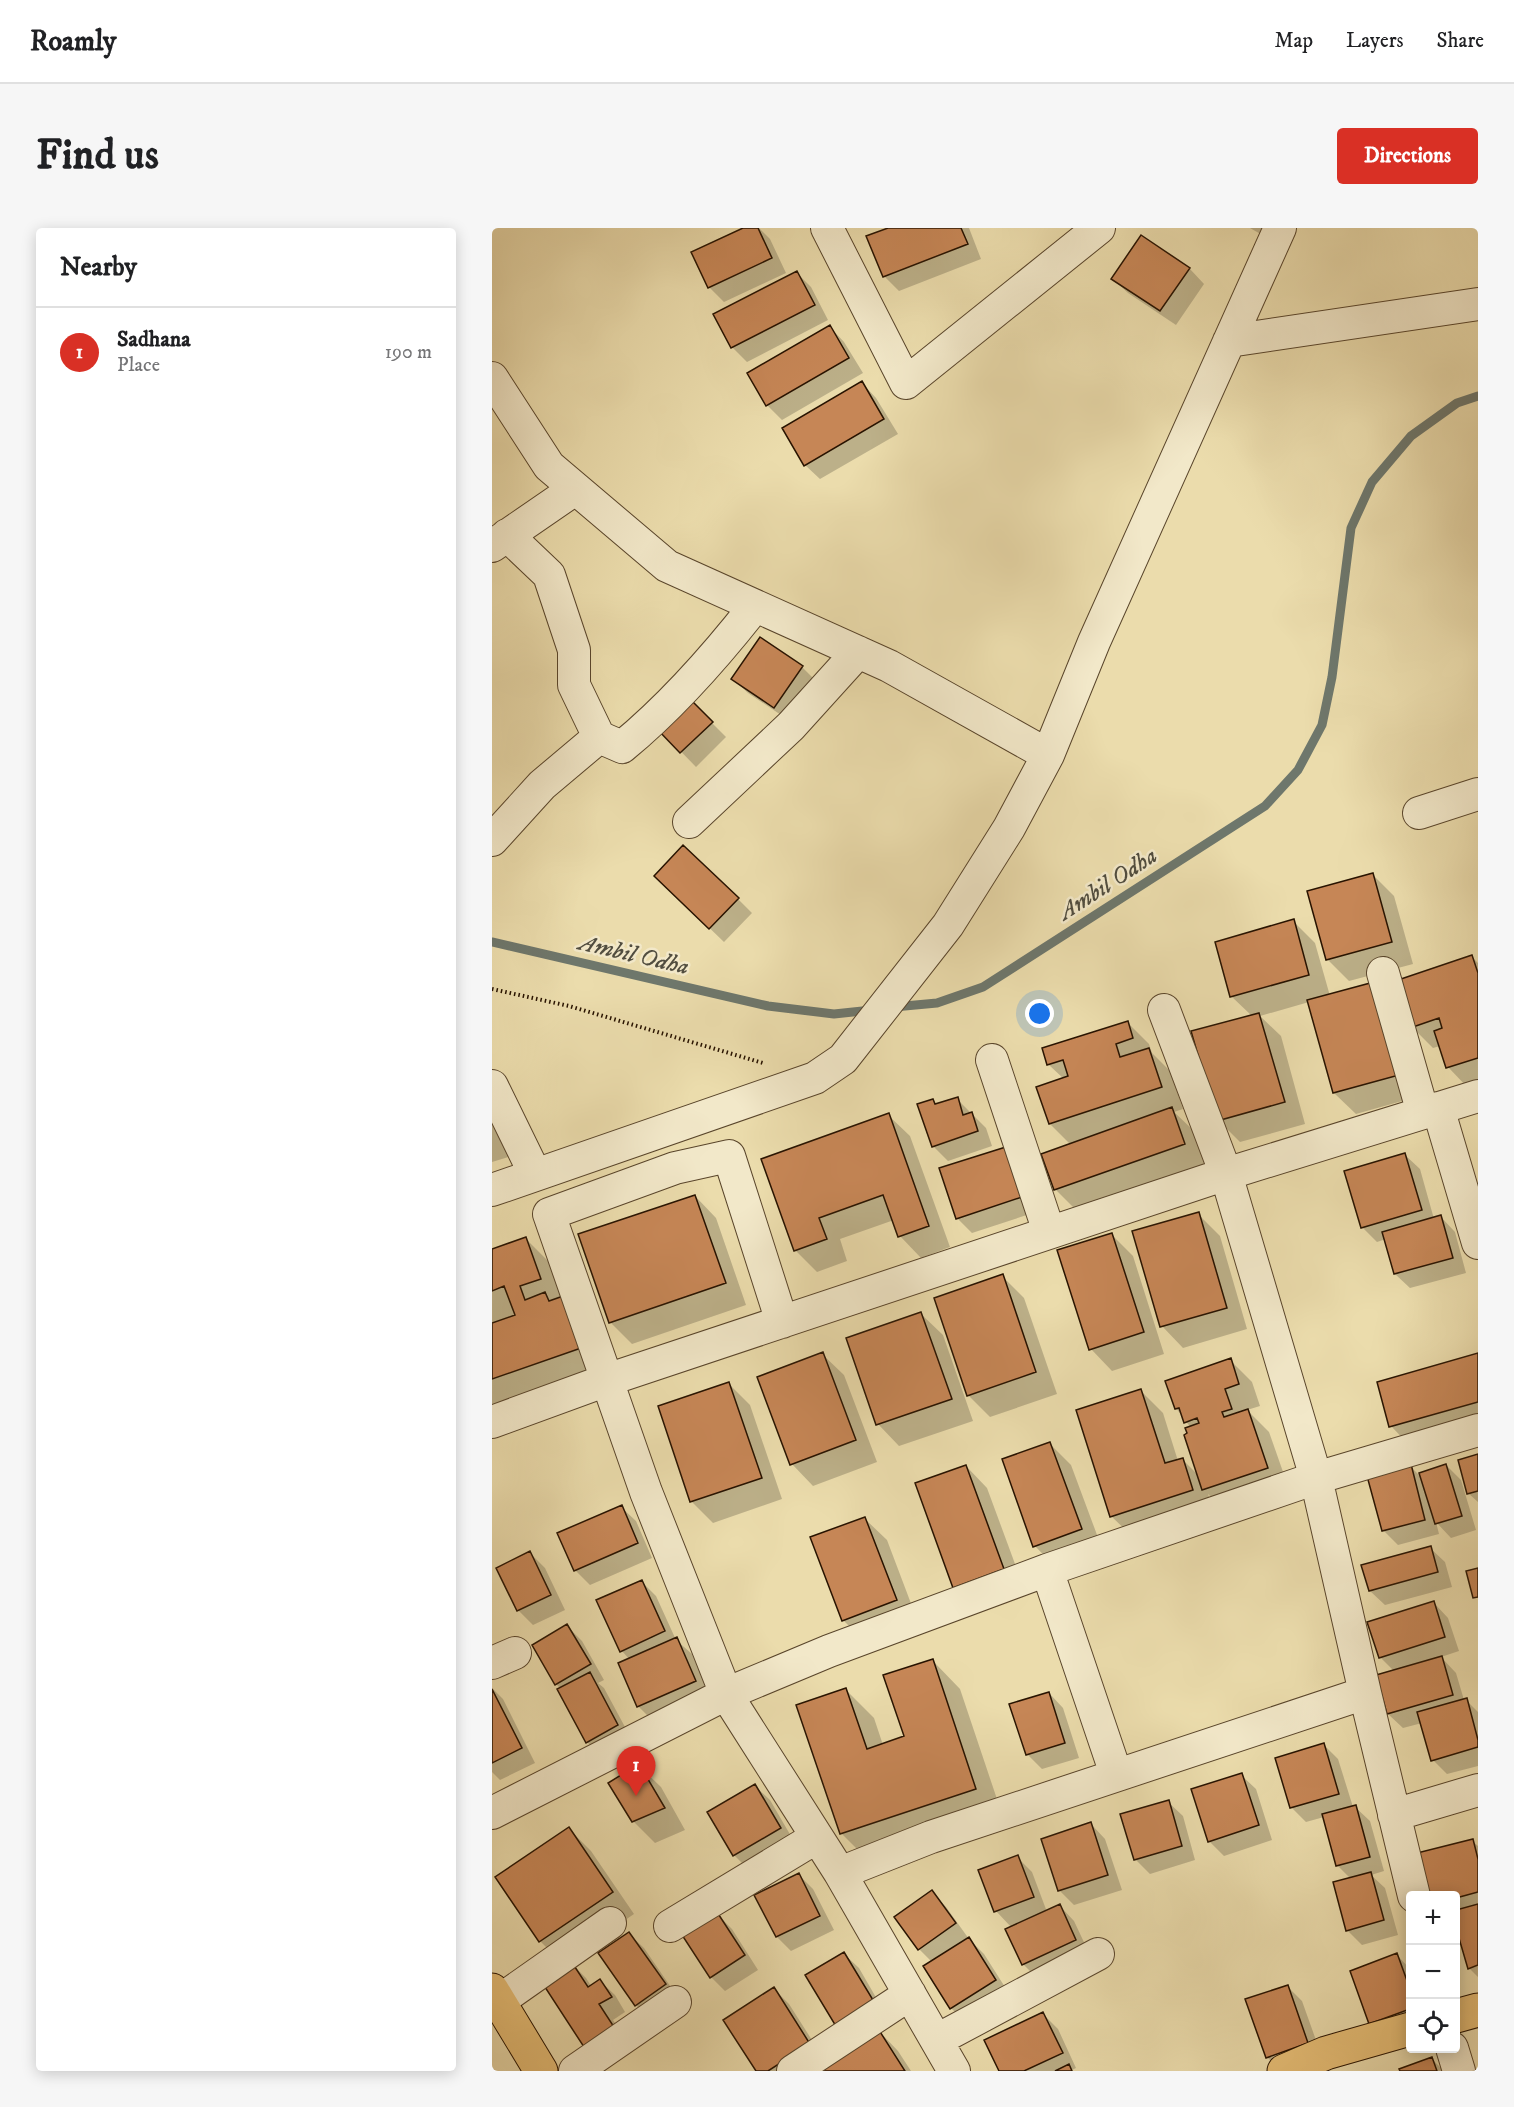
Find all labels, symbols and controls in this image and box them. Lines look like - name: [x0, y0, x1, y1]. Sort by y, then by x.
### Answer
- text: Roamly: [30, 24, 116, 59]
- text: Map: [1274, 28, 1313, 54]
- text: Layers: [1346, 28, 1404, 54]
- text: Share: [1437, 28, 1484, 54]
- button: Directions: [1337, 128, 1478, 184]
- text: Find us: [36, 130, 159, 182]
- text: Nearby: [60, 251, 137, 284]
- text: Sadhana: [117, 326, 191, 353]
- text: 1: [76, 340, 83, 365]
- text: 190 m: [385, 340, 432, 365]
- text: Place: [117, 353, 160, 378]
- water label: Ambil Odha: [1050, 841, 1163, 929]
- water label: Ambil Odha: [573, 927, 692, 982]
- your location: [1025, 999, 1054, 1028]
- pin: 1: [616, 1746, 656, 1796]
- map controls: [1406, 1891, 1460, 2053]
- button: +: [1406, 1891, 1460, 1945]
- button: −: [1406, 1945, 1460, 1999]
- button: locate: [1406, 1999, 1460, 2053]

